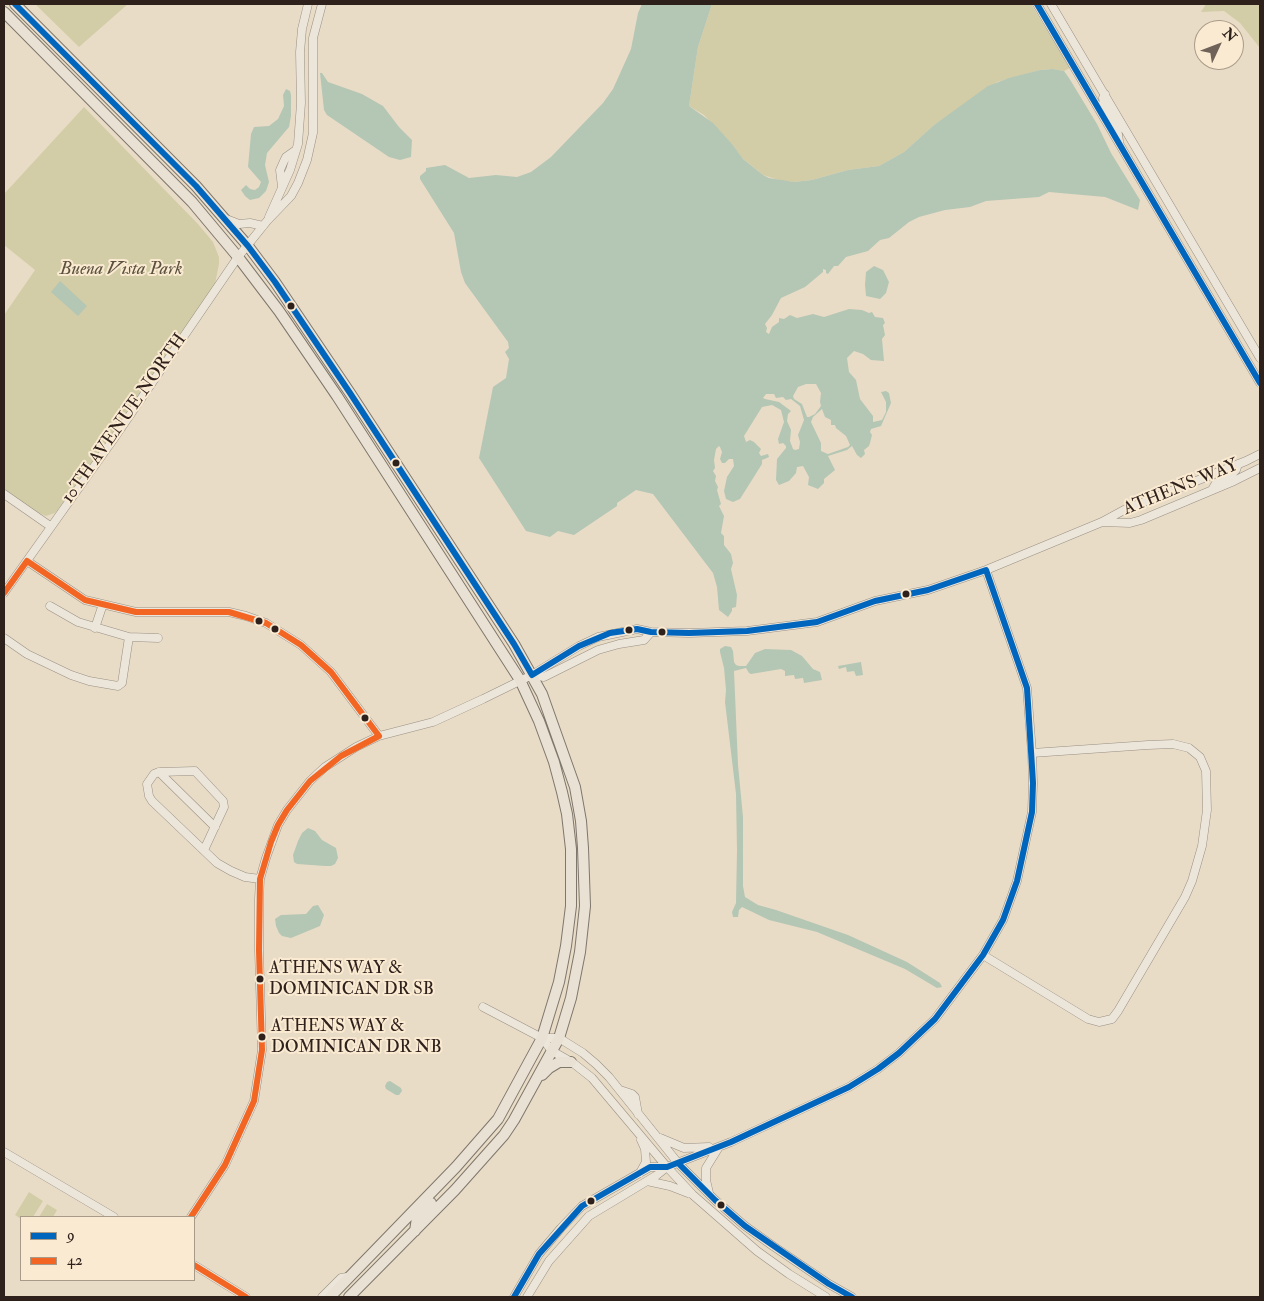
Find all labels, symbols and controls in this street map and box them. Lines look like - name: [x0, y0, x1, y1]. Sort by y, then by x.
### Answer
- north arrow: [1194, 20, 1244, 70]
- text: N: [1219, 25, 1240, 45]
- park label: Buena Vista Park: [60, 259, 182, 281]
- unlabelled marker: [286, 301, 296, 311]
- street label: 10TH AVENUE NORTH: [58, 330, 192, 508]
- street label: ATHENS WAY: [1120, 455, 1242, 521]
- unlabelled marker: [391, 458, 401, 468]
- unlabelled marker: [901, 589, 911, 599]
- unlabelled marker: [254, 616, 264, 626]
- unlabelled marker: [270, 624, 280, 634]
- unlabelled marker: [624, 625, 634, 635]
- unlabelled marker: [657, 627, 667, 637]
- unlabelled marker: [360, 713, 370, 723]
- place label: ATHENS WAY & DOMINICAN DR SB: [269, 959, 434, 999]
- marker: ATHENS WAY & DOMINICAN DR SB: [255, 974, 265, 984]
- place label: ATHENS WAY & DOMINICAN DR NB: [271, 1017, 442, 1057]
- marker: ATHENS WAY & DOMINICAN DR NB: [257, 1032, 267, 1042]
- unlabelled marker: [586, 1196, 596, 1206]
- unlabelled marker: [716, 1200, 726, 1210]
- legend: [20, 1216, 195, 1281]
- text: 9: [67, 1226, 75, 1245]
- text: 42: [67, 1251, 83, 1270]

